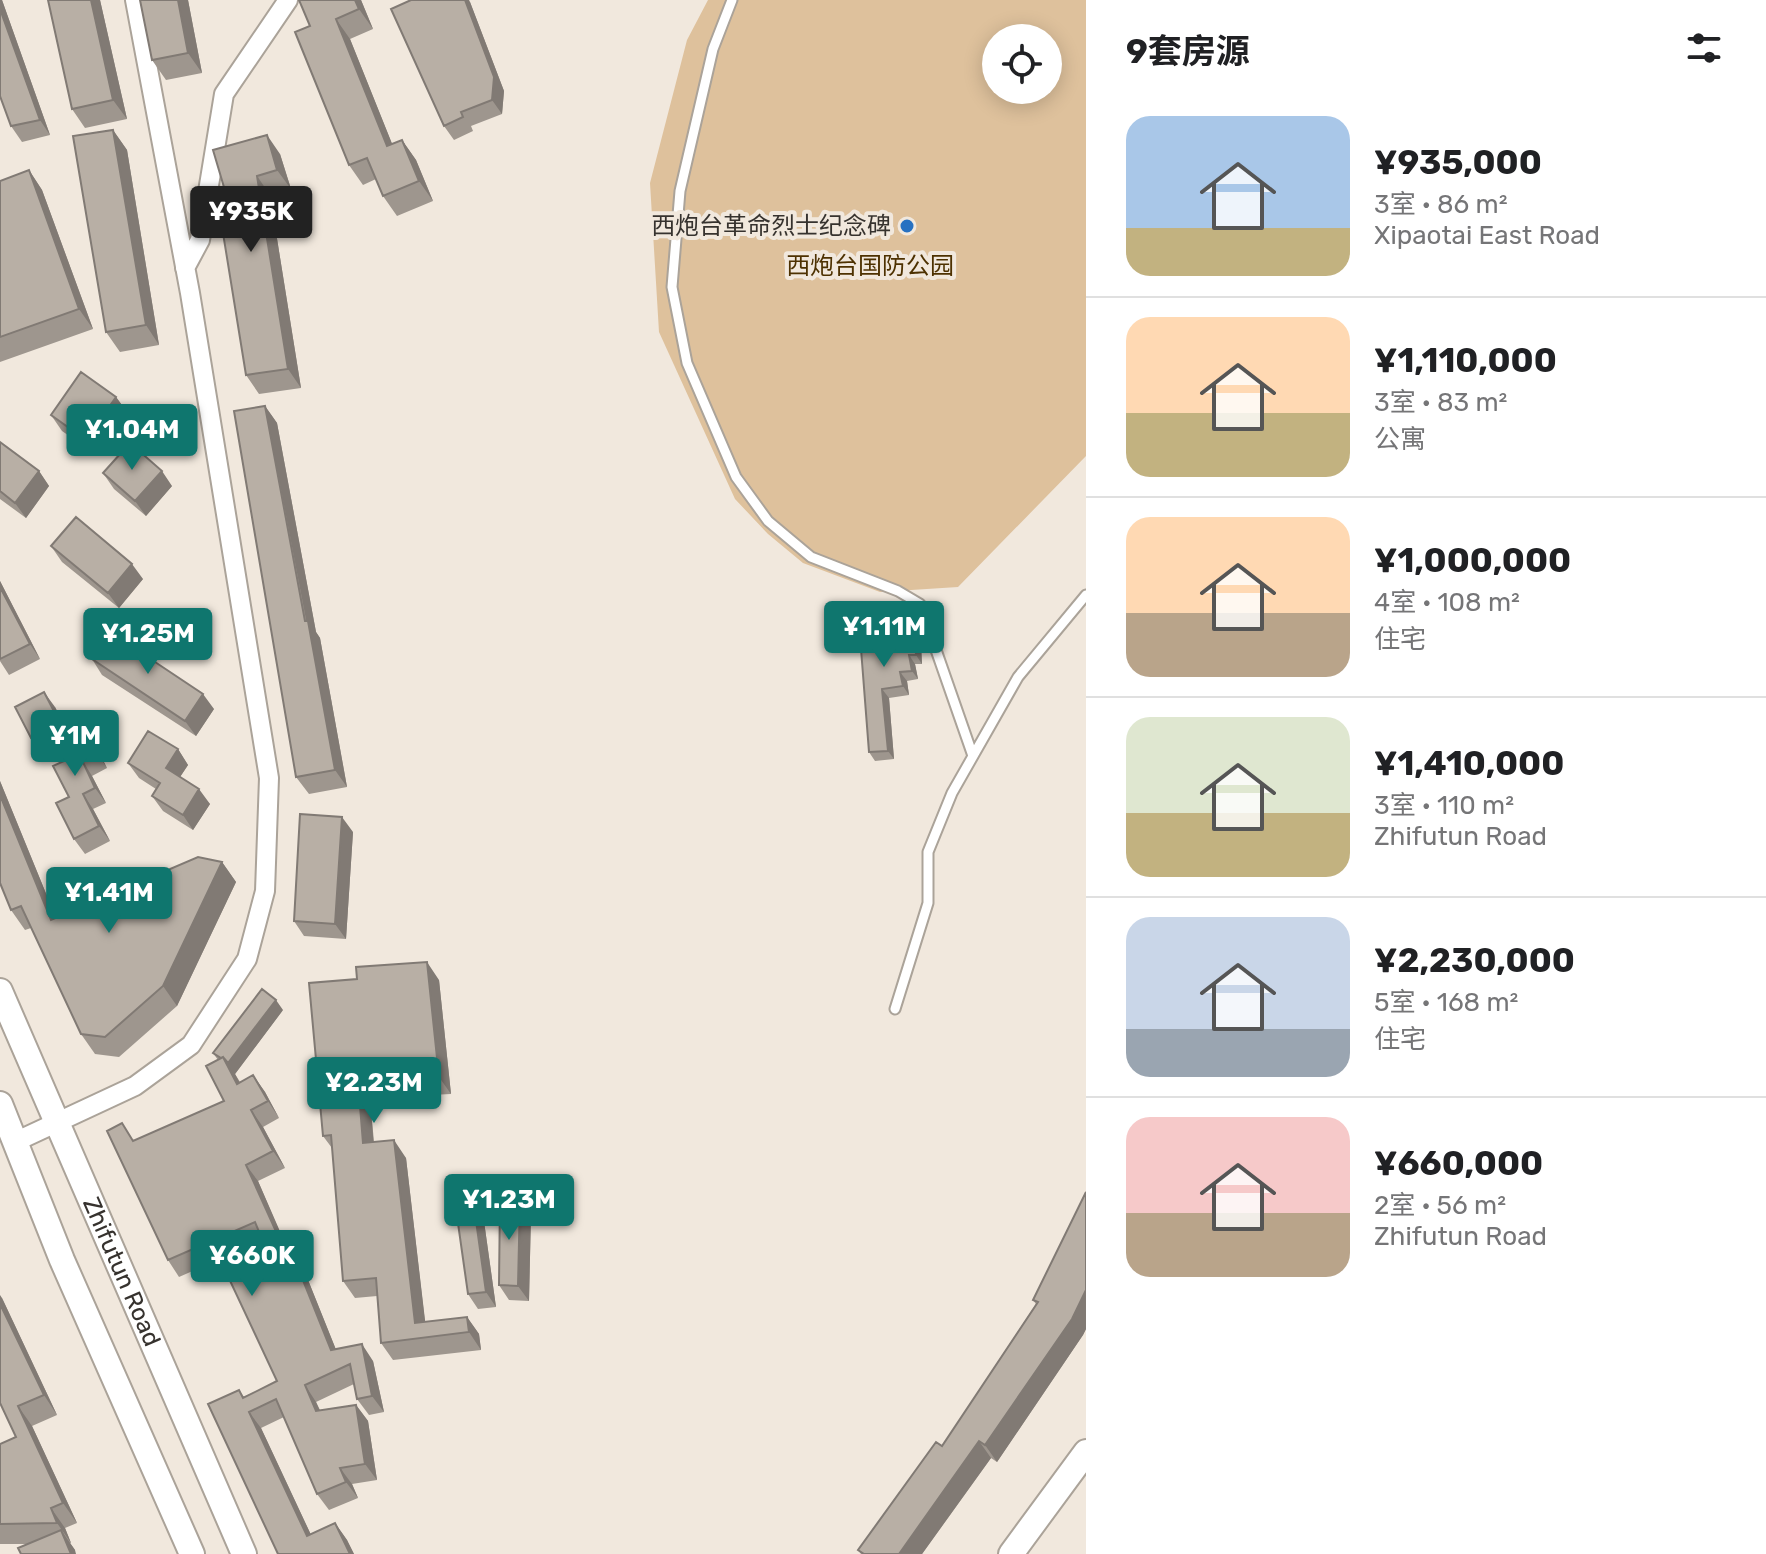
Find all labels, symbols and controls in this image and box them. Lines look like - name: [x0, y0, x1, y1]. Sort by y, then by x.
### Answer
- map controls: [982, 24, 1062, 104]
- button: locate: [982, 24, 1062, 104]
- icon: filters: [1682, 26, 1726, 70]
- text: 9套房源: [1126, 31, 1250, 72]
- text: ¥935,000: [1374, 142, 1542, 183]
- icon: home: [1190, 148, 1286, 244]
- pin: ¥935K: [195, 186, 307, 254]
- text: 3室 · 86 m²: [1374, 189, 1508, 220]
- text: ¥935K: [208, 196, 294, 227]
- place label: 西炮台革命烈士纪念碑: [651, 212, 891, 240]
- marker: 西炮台革命烈士纪念碑: [898, 217, 916, 235]
- text: Xipaotai East Road: [1374, 220, 1600, 251]
- park label: 西炮台国防公园: [786, 252, 954, 280]
- text: ¥1,110,000: [1374, 340, 1557, 381]
- icon: home: [1190, 349, 1286, 445]
- text: 3室 · 83 m²: [1374, 387, 1507, 418]
- pin: ¥1.04M: [67, 404, 197, 472]
- text: ¥1.04M: [84, 414, 180, 445]
- text: 公寓: [1374, 424, 1426, 455]
- text: ¥1,000,000: [1374, 540, 1571, 581]
- icon: home: [1190, 549, 1286, 645]
- text: 4室 · 108 m²: [1374, 587, 1520, 618]
- pin: ¥1.11M: [819, 601, 949, 669]
- pin: ¥1.25M: [83, 608, 213, 676]
- text: ¥1.11M: [842, 611, 926, 642]
- text: ¥1.25M: [101, 618, 195, 649]
- text: 住宅: [1374, 624, 1426, 655]
- pin: ¥1M: [36, 710, 114, 778]
- text: ¥1M: [49, 720, 101, 751]
- text: ¥1,410,000: [1374, 743, 1564, 784]
- icon: home: [1190, 749, 1286, 845]
- text: 3室 · 110 m²: [1374, 790, 1514, 821]
- text: Zhifutun Road: [1374, 821, 1547, 852]
- pin: ¥1.41M: [44, 867, 174, 935]
- text: ¥1.41M: [64, 877, 154, 908]
- text: ¥2,230,000: [1374, 940, 1575, 981]
- icon: home: [1190, 949, 1286, 1045]
- text: 5室 · 168 m²: [1374, 987, 1518, 1018]
- text: 住宅: [1374, 1024, 1426, 1055]
- pin: ¥2.23M: [309, 1057, 439, 1125]
- text: ¥2.23M: [325, 1067, 423, 1098]
- text: ¥660,000: [1374, 1143, 1543, 1184]
- icon: home: [1190, 1149, 1286, 1245]
- pin: ¥1.23M: [444, 1174, 574, 1242]
- text: ¥1.23M: [462, 1184, 556, 1215]
- text: 2室 · 56 m²: [1374, 1190, 1506, 1221]
- street label: Zhifutun Road: [77, 1193, 166, 1351]
- text: Zhifutun Road: [1374, 1221, 1547, 1252]
- pin: ¥660K: [196, 1230, 308, 1298]
- text: ¥660K: [209, 1240, 295, 1271]

